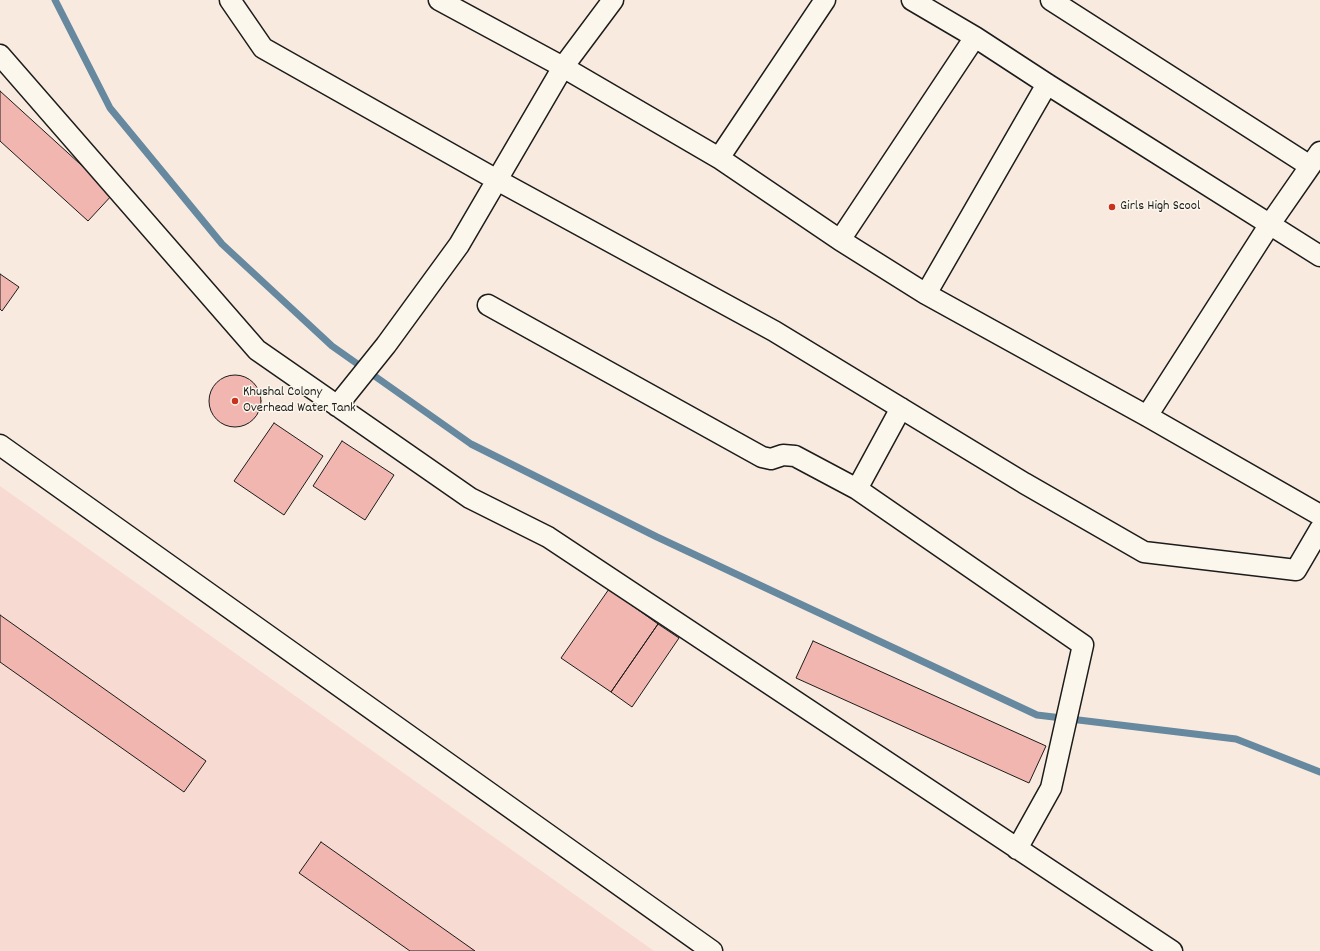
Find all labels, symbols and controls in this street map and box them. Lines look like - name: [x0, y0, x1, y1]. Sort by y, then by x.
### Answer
- place label: Girls High Scool: [1120, 199, 1200, 215]
- marker: Girls High Scool: [1107, 202, 1117, 212]
- place label: Khushal Colony Overhead Water Tank: [243, 385, 356, 418]
- marker: Khushal Colony Overhead Water Tank: [230, 396, 240, 406]

